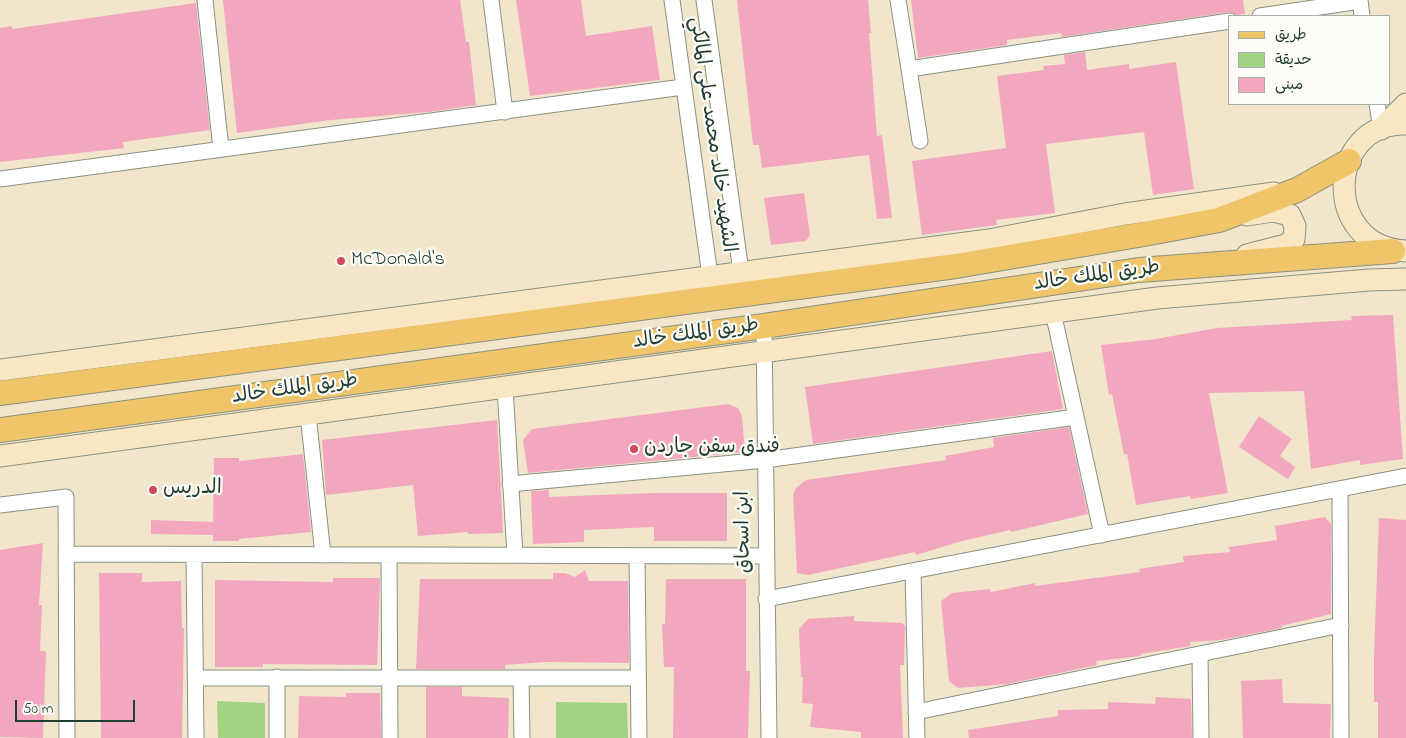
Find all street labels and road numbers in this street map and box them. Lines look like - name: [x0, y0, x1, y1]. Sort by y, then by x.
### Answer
- street label: الشهيد خالد محمد على المالكي: [683, 16, 739, 254]
- street label: طريق الملك خالد: [1032, 256, 1162, 298]
- street label: طريق الملك خالد: [631, 314, 761, 356]
- street label: طريق الملك خالد: [230, 369, 360, 411]
- street label: ابن اسحاق: [732, 491, 758, 573]

